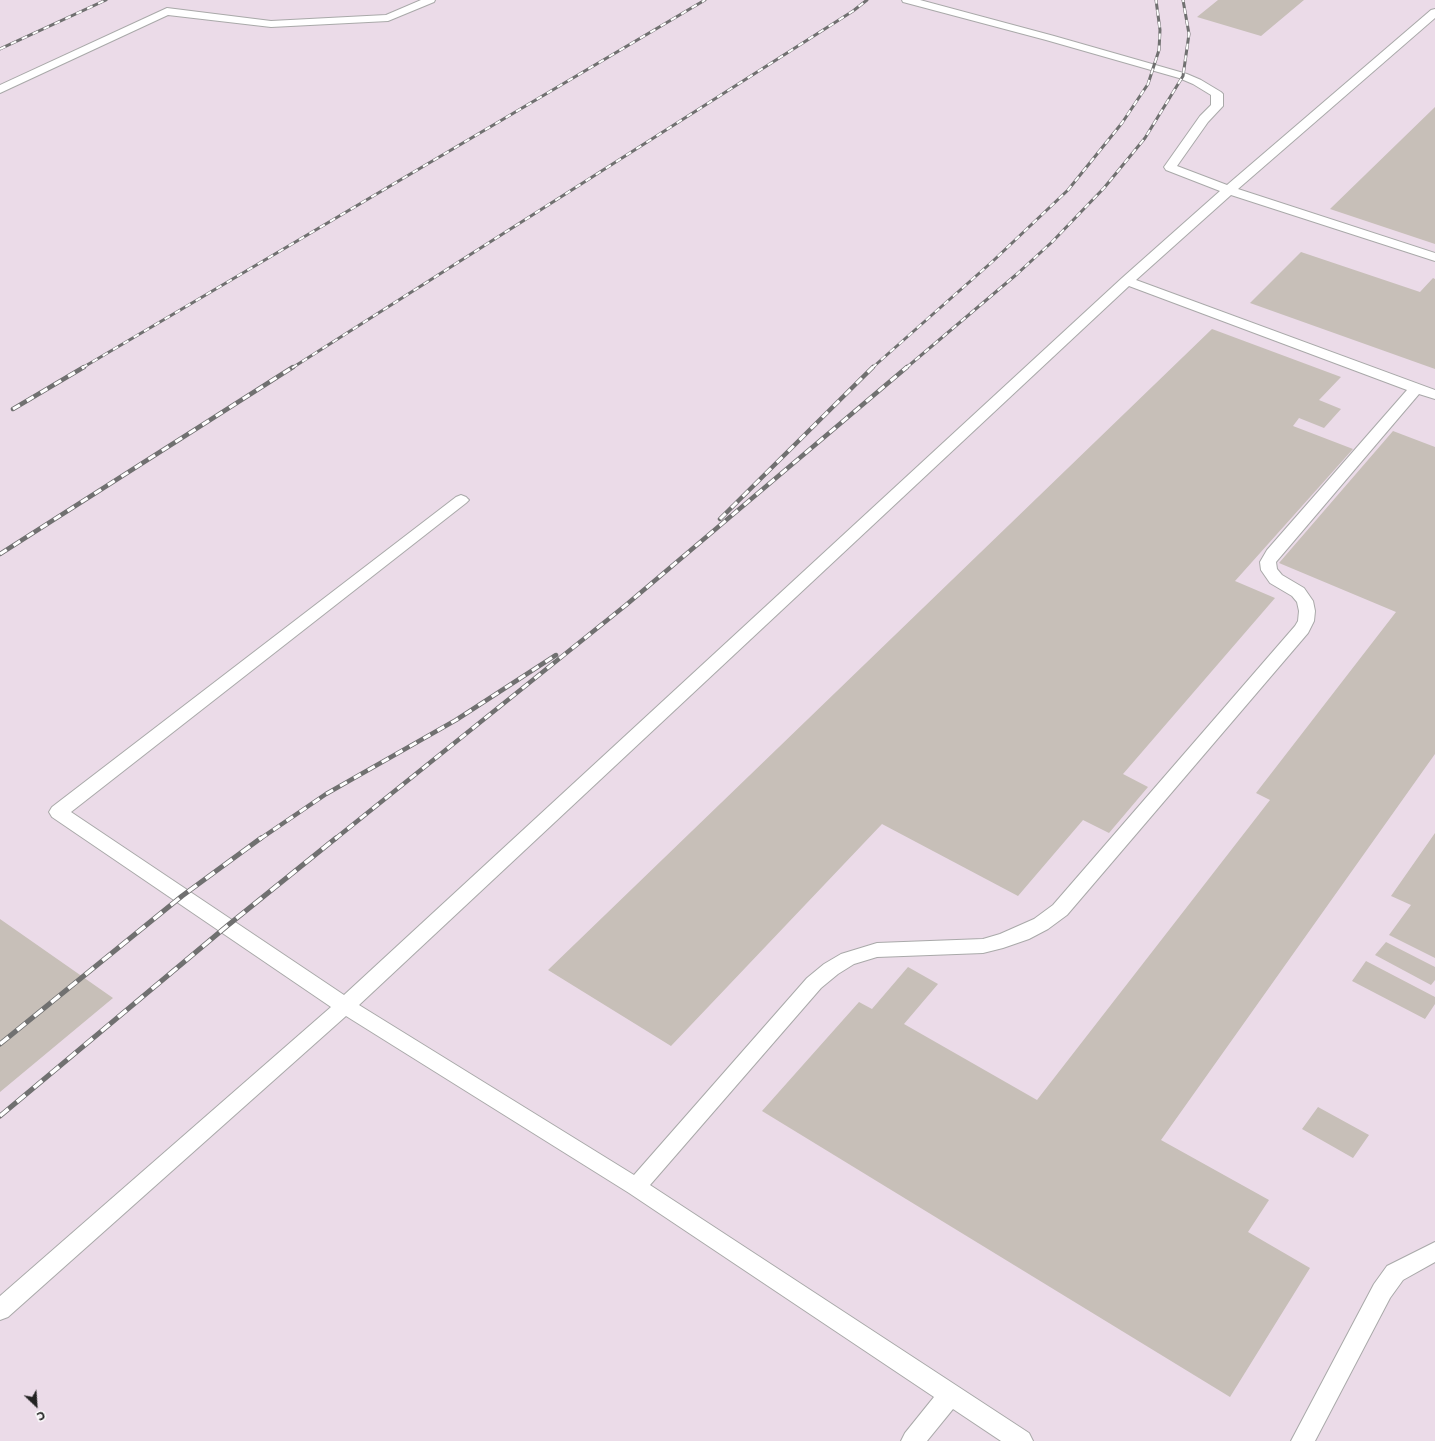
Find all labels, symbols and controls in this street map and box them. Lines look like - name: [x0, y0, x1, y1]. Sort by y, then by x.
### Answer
- north arrow: [16, 1385, 56, 1425]
- text: С: [35, 1409, 47, 1424]

